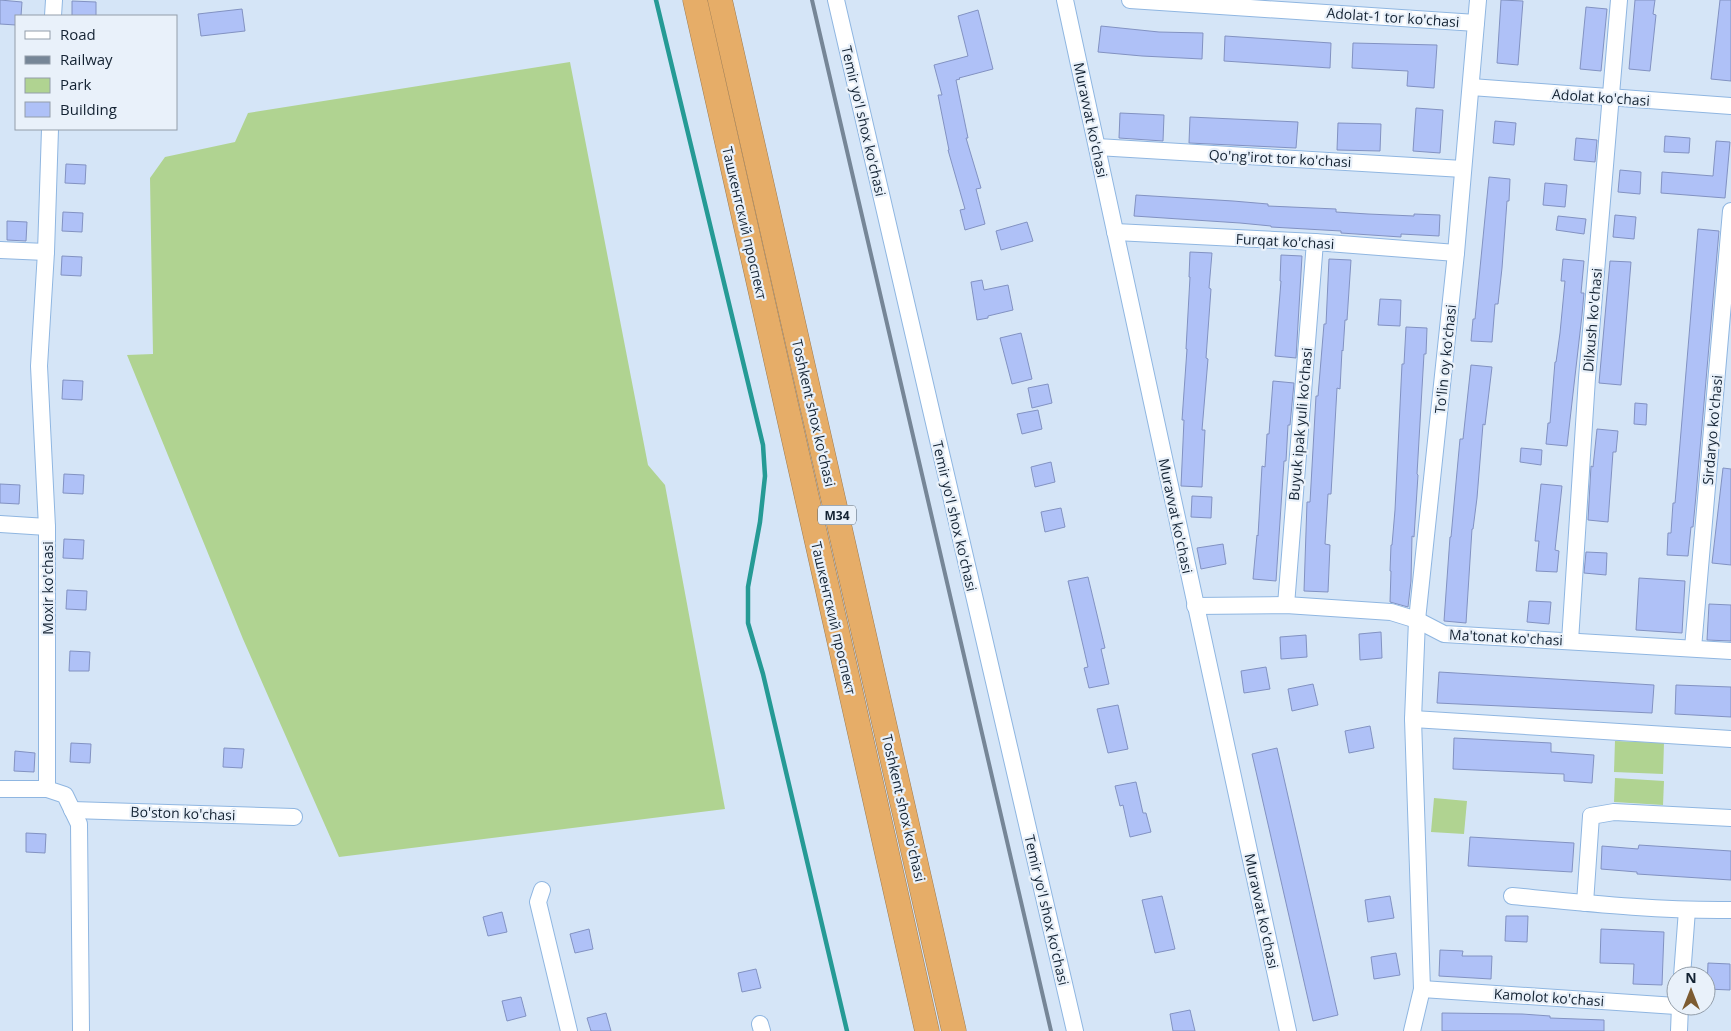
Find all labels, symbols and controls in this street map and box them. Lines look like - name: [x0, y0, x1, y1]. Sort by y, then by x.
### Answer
- street label: Adolat-1 tor ko'chasi: [1326, 3, 1460, 31]
- legend: [15, 15, 178, 130]
- text: Road: [60, 24, 96, 44]
- street label: Temir yo'l shox ko'chasi: [837, 44, 891, 198]
- text: Railway: [60, 49, 113, 69]
- street label: Muravvat ko'chasi: [1070, 61, 1112, 179]
- text: Park: [60, 74, 91, 94]
- street label: Adolat ko'chasi: [1552, 84, 1650, 110]
- text: Building: [60, 99, 117, 119]
- street label: Ташкентский проспект: [718, 145, 772, 302]
- street label: Qo'ng'irot tor ko'chasi: [1208, 145, 1352, 171]
- street label: Furqat ko'chasi: [1235, 229, 1335, 253]
- street label: Dilxush ko'chasi: [1578, 267, 1606, 373]
- street label: To'lin oy ko'chasi: [1430, 303, 1460, 415]
- street label: Toshkent shox ko'chasi: [788, 337, 840, 489]
- street label: Buyuk ipak yuli ko'chasi: [1284, 347, 1316, 501]
- street label: Sirdaryo ko'chasi: [1698, 374, 1726, 486]
- street label: Temir yo'l shox ko'chasi: [928, 439, 982, 593]
- street label: Muravvat ko'chasi: [1155, 457, 1197, 575]
- road number: M34: [818, 506, 856, 524]
- street label: Ташкентский проспект: [807, 540, 861, 697]
- street label: Moxir ko'chasi: [38, 541, 57, 635]
- street label: Ma'tonat ko'chasi: [1449, 625, 1563, 649]
- street label: Toshkent shox ko'chasi: [878, 732, 930, 884]
- street label: Bo'ston ko'chasi: [130, 802, 236, 824]
- street label: Temir yo'l shox ko'chasi: [1020, 833, 1074, 987]
- street label: Muravvat ko'chasi: [1241, 852, 1283, 970]
- north arrow: [1666, 966, 1716, 1016]
- text: N: [1685, 968, 1697, 987]
- street label: Kamolot ko'chasi: [1493, 984, 1605, 1010]

